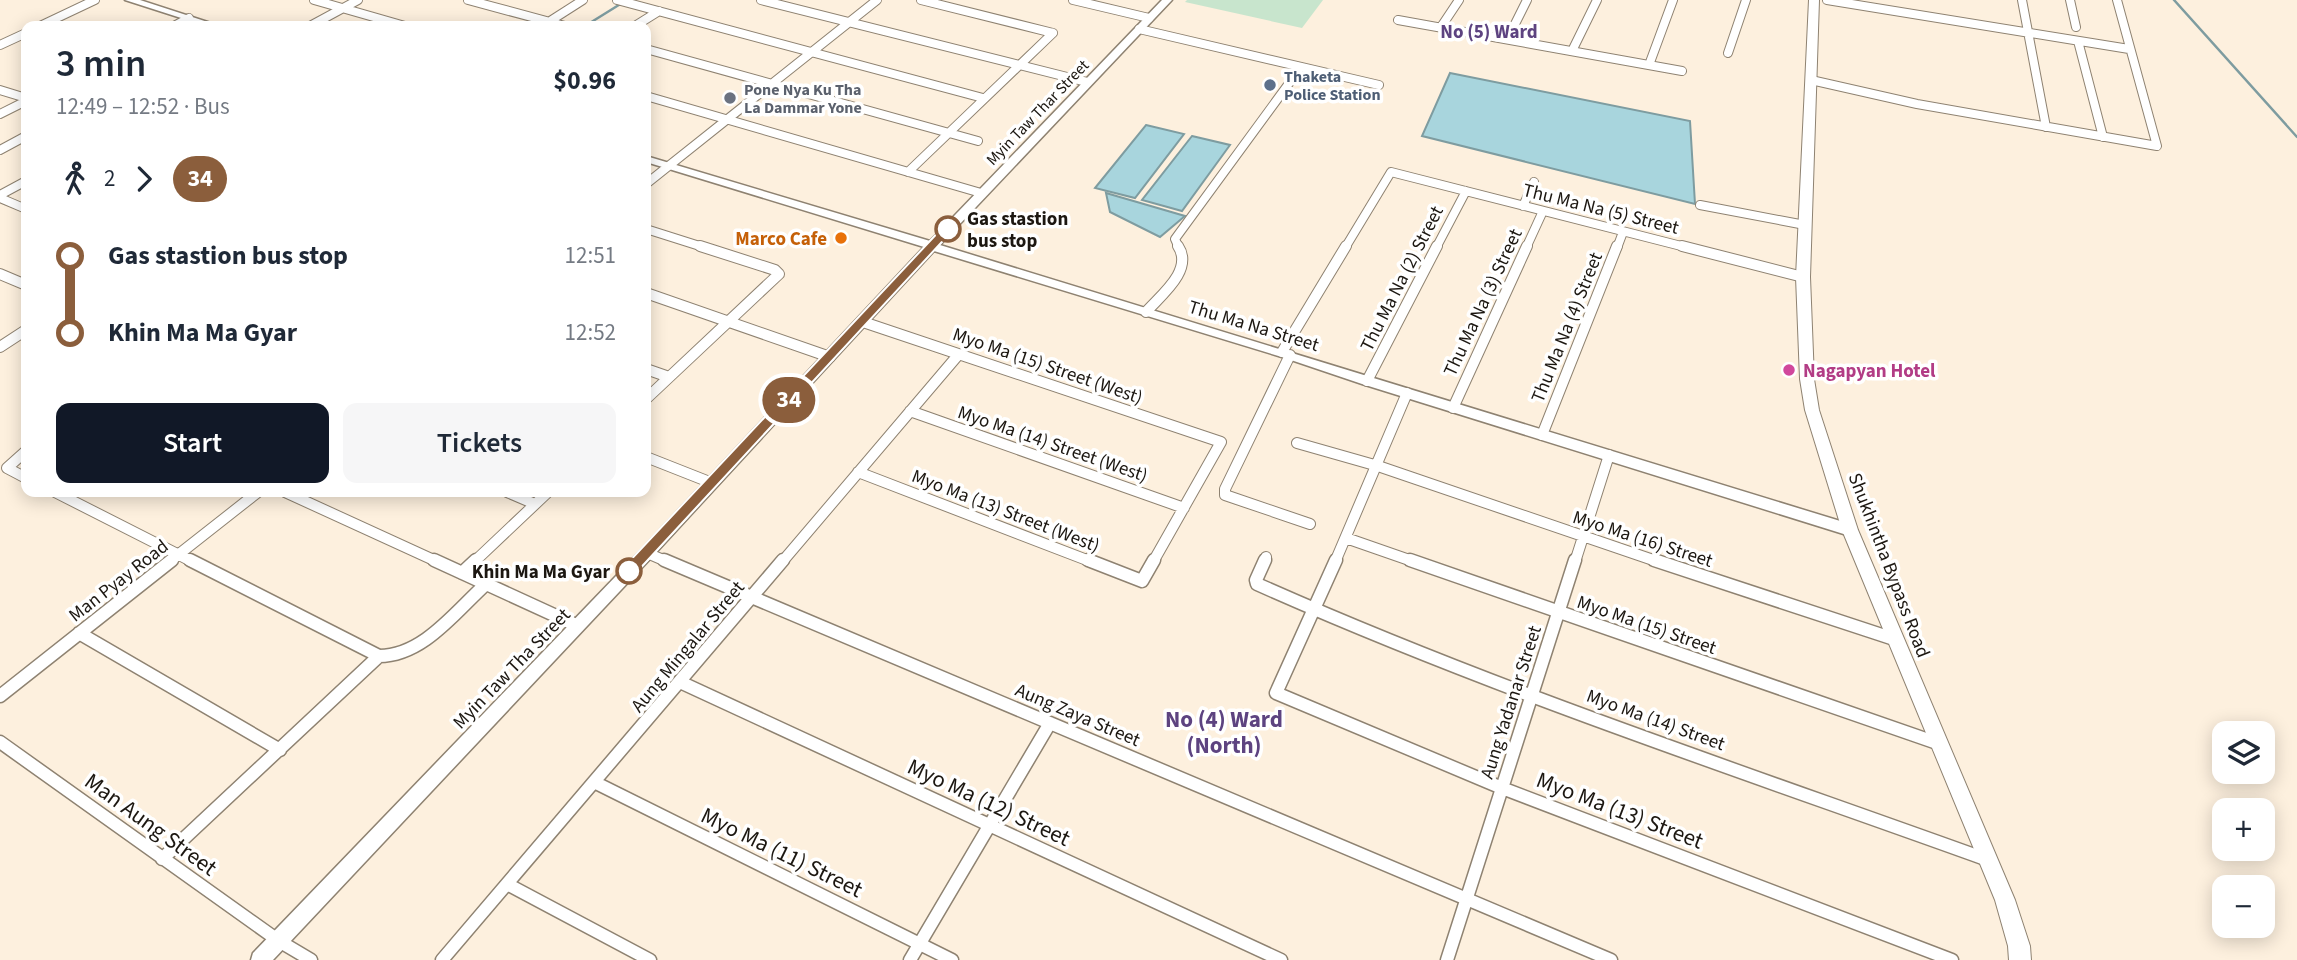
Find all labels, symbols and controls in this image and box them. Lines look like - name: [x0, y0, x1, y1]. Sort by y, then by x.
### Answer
- district label: No (5) Ward: [1440, 19, 1538, 46]
- text: 3 min: [56, 37, 146, 91]
- street label: Myin Taw Thar Street: [981, 55, 1094, 170]
- text: $0.96: [553, 62, 616, 99]
- place label: Thaketa Police Station: [1284, 66, 1381, 106]
- marker: Thaketa Police Station: [1262, 77, 1278, 93]
- place label: Pone Nya Ku Tha La Dammar Yone: [744, 79, 862, 119]
- text: 12:49 – 12:52 · Bus: [56, 90, 230, 123]
- marker: Pone Nya Ku Tha La Dammar Yone: [722, 90, 738, 106]
- icon: walk: [56, 160, 94, 198]
- icon: forward: [125, 160, 163, 198]
- text: 34: [187, 161, 213, 196]
- text: 2: [104, 162, 115, 195]
- street label: Thu Ma Na (5) Street: [1520, 177, 1682, 242]
- street label: Thu Ma Na (2) Street: [1354, 201, 1451, 356]
- place label: Gas stastion bus stop: [967, 206, 1068, 255]
- marker: Gas stastion bus stop: [935, 216, 961, 242]
- street label: Thu Ma Na (3) Street: [1437, 224, 1530, 381]
- place label: Marco Cafe: [735, 226, 827, 253]
- marker: Marco Cafe: [833, 230, 849, 246]
- text: Gas stastion bus stop: [108, 237, 348, 274]
- text: 12:51: [565, 239, 616, 272]
- street label: Thu Ma Na (4) Street: [1525, 248, 1610, 407]
- street label: Thu Ma Na Street: [1185, 294, 1323, 359]
- text: Khin Ma Ma Gyar: [108, 314, 297, 351]
- text: 12:52: [565, 316, 616, 349]
- street label: Myo Ma (15) Street (West): [949, 321, 1146, 412]
- place label: Nagapyan Hotel: [1803, 358, 1936, 385]
- marker: Nagapyan Hotel: [1781, 362, 1797, 378]
- line badge: 34: [758, 377, 820, 423]
- text: 34: [776, 382, 802, 417]
- street label: Myo Ma (14) Street (West): [954, 399, 1151, 490]
- button: Start: [56, 403, 329, 483]
- button: Tickets: [343, 403, 616, 483]
- street label: Myo Ma (13) Street (West): [908, 463, 1103, 560]
- street label: Shukhintha Bypass Road: [1841, 469, 1936, 662]
- street label: Myo Ma (16) Street: [1569, 504, 1717, 575]
- street label: Man Pyay Road: [63, 534, 174, 629]
- marker: Khin Ma Ma Gyar: [616, 558, 642, 584]
- place label: Khin Ma Ma Gyar: [472, 559, 610, 586]
- street label: Aung Mingalar Street: [625, 575, 752, 719]
- street label: Myo Ma (15) Street: [1573, 589, 1720, 662]
- street label: Myin Taw Tha Street: [447, 602, 577, 736]
- street label: Aung Yadanar Street: [1474, 622, 1549, 783]
- street label: Aung Zaya Street: [1011, 677, 1145, 754]
- street label: Myo Ma (14) Street: [1582, 683, 1729, 758]
- district label: No (4) Ward (North): [1165, 703, 1283, 762]
- map controls: [2212, 721, 2275, 938]
- button: layers: [2212, 721, 2275, 784]
- street label: Myo Ma (12) Street: [902, 750, 1076, 855]
- street label: Myo Ma (13) Street: [1532, 763, 1708, 858]
- street label: Man Aung Street: [78, 765, 224, 884]
- button: +: [2212, 798, 2275, 861]
- street label: Myo Ma (11) Street: [695, 799, 868, 906]
- button: −: [2212, 875, 2275, 938]

